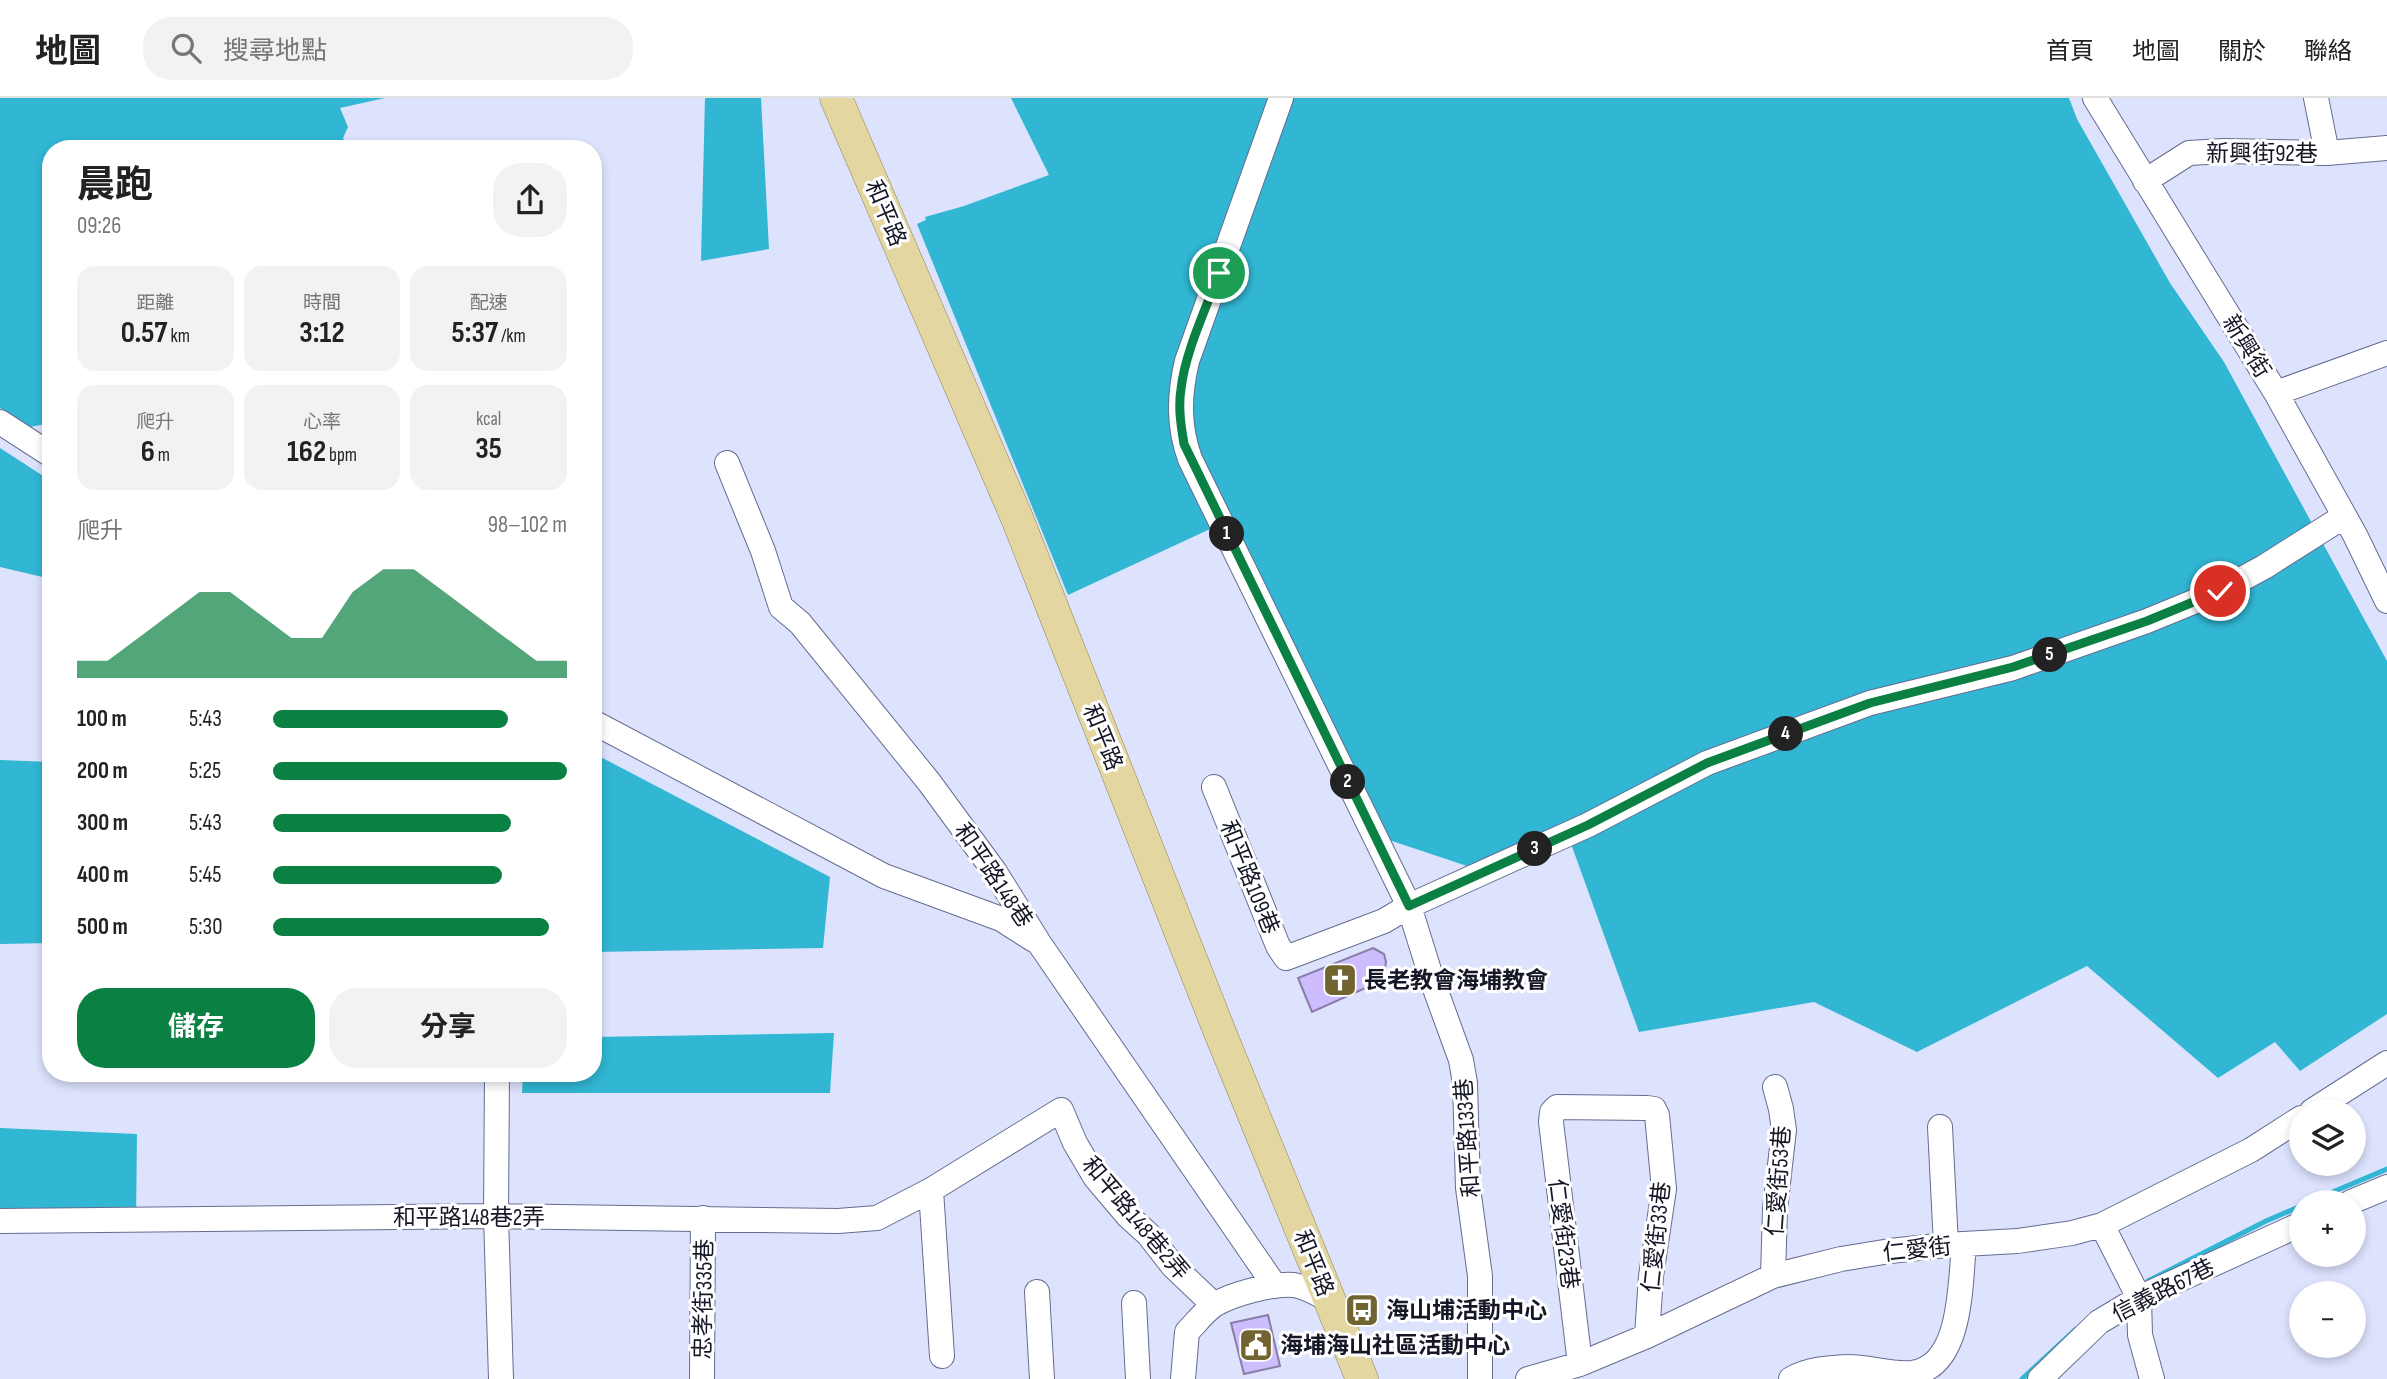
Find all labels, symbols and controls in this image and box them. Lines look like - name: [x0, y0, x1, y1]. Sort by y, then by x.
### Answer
- search box: [143, 17, 633, 80]
- icon: search: [167, 29, 205, 67]
- text: 地圖: [35, 32, 101, 72]
- text: 搜尋地點: [223, 36, 327, 67]
- text: 首頁: [2046, 37, 2094, 66]
- text: 地圖: [2132, 37, 2180, 66]
- text: 關於: [2218, 37, 2266, 66]
- text: 聯絡: [2304, 37, 2352, 66]
- street label: 新興街92巷: [2206, 140, 2318, 168]
- text: 晨跑: [77, 163, 153, 208]
- button: share: [493, 163, 567, 237]
- street label: 和平路: [859, 176, 911, 251]
- text: 09:26: [77, 212, 121, 240]
- pin: [1189, 243, 1249, 303]
- icon: arrive: [1200, 254, 1238, 292]
- text: 距離: [136, 292, 174, 315]
- text: 時間: [303, 292, 341, 315]
- text: 配速: [470, 292, 508, 315]
- street label: 新興街: [2216, 310, 2276, 383]
- text: 0.57: [121, 315, 167, 351]
- text: 3:12: [299, 315, 345, 351]
- text: 5:37: [452, 315, 498, 351]
- text: km: [167, 325, 190, 348]
- text: /km: [498, 325, 526, 348]
- text: kcal: [476, 408, 501, 431]
- text: 爬升: [136, 411, 174, 434]
- text: 心率: [303, 411, 341, 434]
- text: 35: [475, 431, 502, 467]
- text: 6: [141, 434, 155, 470]
- text: 162: [287, 434, 326, 470]
- text: m: [155, 444, 170, 467]
- text: bpm: [326, 444, 357, 467]
- text: 98–102 m: [488, 511, 567, 539]
- pin: 1: [1210, 516, 1244, 551]
- text: 爬升: [77, 517, 123, 545]
- text: 1: [1223, 522, 1230, 545]
- pin: [2190, 561, 2250, 621]
- icon: check: [2201, 572, 2239, 610]
- pin: 5: [2032, 638, 2068, 672]
- text: 5: [2045, 643, 2054, 666]
- street label: 和平路: [1076, 700, 1128, 775]
- text: 100 m: [77, 705, 127, 733]
- text: 5:43: [189, 705, 222, 733]
- pin: 4: [1768, 716, 1803, 752]
- text: 4: [1781, 722, 1790, 745]
- text: 200 m: [77, 757, 128, 785]
- text: 5:25: [189, 757, 221, 785]
- pin: 2: [1330, 764, 1366, 800]
- text: 2: [1343, 770, 1352, 793]
- text: 300 m: [77, 809, 128, 837]
- text: 5:43: [189, 809, 222, 837]
- street label: 和平路109巷: [1214, 816, 1285, 938]
- street label: 和平路148巷: [948, 818, 1038, 933]
- pin: 3: [1518, 832, 1552, 866]
- text: 3: [1530, 837, 1539, 860]
- text: 400 m: [77, 861, 128, 889]
- text: 5:45: [189, 861, 221, 889]
- text: 500 m: [77, 913, 128, 941]
- text: 5:30: [189, 913, 222, 941]
- church icon: 長老教會海埔教會: [1321, 961, 1359, 999]
- place label: 長老教會海埔教會: [1364, 967, 1548, 995]
- button: 儲存: [77, 988, 315, 1068]
- button: 分享: [329, 988, 567, 1068]
- street label: 和平路133巷: [1450, 1077, 1486, 1198]
- map controls: [2289, 1099, 2366, 1358]
- button: layers: [2289, 1099, 2366, 1176]
- street label: 仁愛街53巷: [1761, 1125, 1797, 1237]
- street label: 和平路148巷2弄: [1076, 1151, 1195, 1286]
- street label: 仁愛街23巷: [1542, 1177, 1584, 1291]
- street label: 仁愛街33巷: [1637, 1180, 1677, 1294]
- button: +: [2289, 1190, 2366, 1267]
- street label: 和平路148巷2弄: [393, 1204, 545, 1232]
- street label: 和平路: [1287, 1226, 1339, 1301]
- street label: 仁愛街: [1881, 1232, 1953, 1268]
- street label: 忠孝街335巷: [689, 1239, 719, 1360]
- street label: 信義路67巷: [2108, 1253, 2219, 1329]
- button: −: [2289, 1281, 2366, 1358]
- bus stop icon: 海山埔活動中心: [1343, 1291, 1381, 1329]
- place label: 海山埔活動中心: [1386, 1297, 1547, 1325]
- public building icon: 海埔海山社區活動中心: [1237, 1326, 1275, 1364]
- place label: 海埔海山社區活動中心: [1280, 1332, 1510, 1360]

